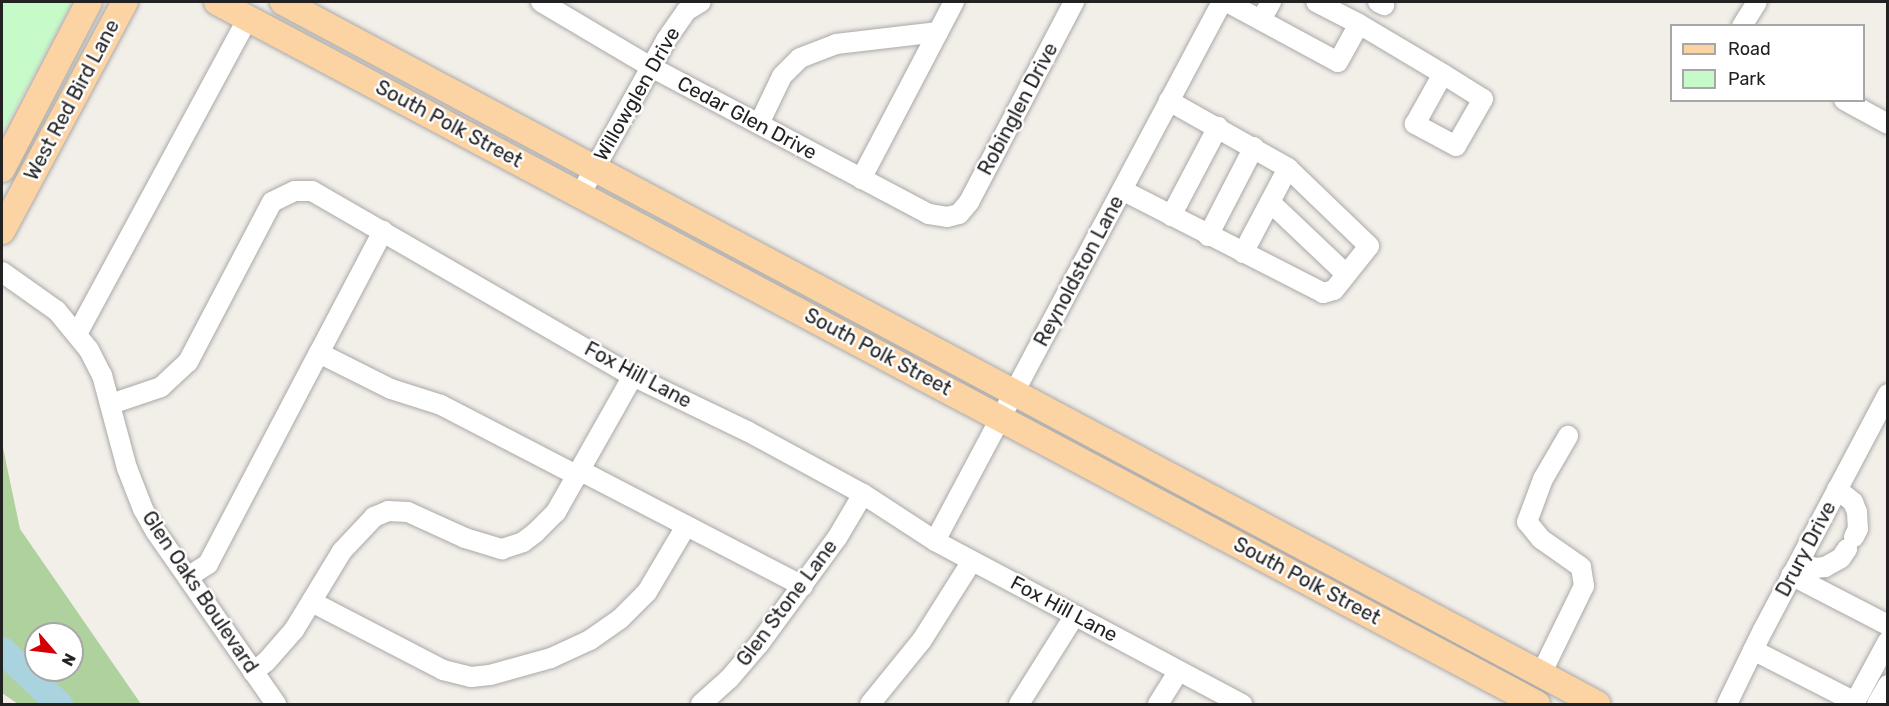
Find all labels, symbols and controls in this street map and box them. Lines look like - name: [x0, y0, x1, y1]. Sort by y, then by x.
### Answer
- street label: West Red Bird Lane: [19, 15, 125, 185]
- street label: Willowglen Drive: [589, 23, 685, 165]
- legend: [1670, 24, 1865, 102]
- text: Road: [1728, 38, 1771, 60]
- street label: Robinglen Drive: [973, 39, 1063, 179]
- text: Park: [1728, 68, 1765, 90]
- street label: Cedar Glen Drive: [673, 71, 821, 165]
- street label: South Polk Street: [371, 75, 527, 173]
- street label: Reynoldston Lane: [1029, 192, 1129, 350]
- street label: South Polk Street: [800, 303, 956, 401]
- street label: Fox Hill Lane: [580, 337, 696, 413]
- street label: Drury Drive: [1771, 497, 1841, 601]
- street label: Glen Oaks Boulevard: [137, 506, 263, 678]
- street label: South Polk Street: [1229, 532, 1385, 630]
- street label: Glen Stone Lane: [732, 535, 842, 671]
- street label: Fox Hill Lane: [1006, 571, 1122, 647]
- north arrow: [24, 622, 84, 682]
- text: N: [57, 650, 80, 669]

